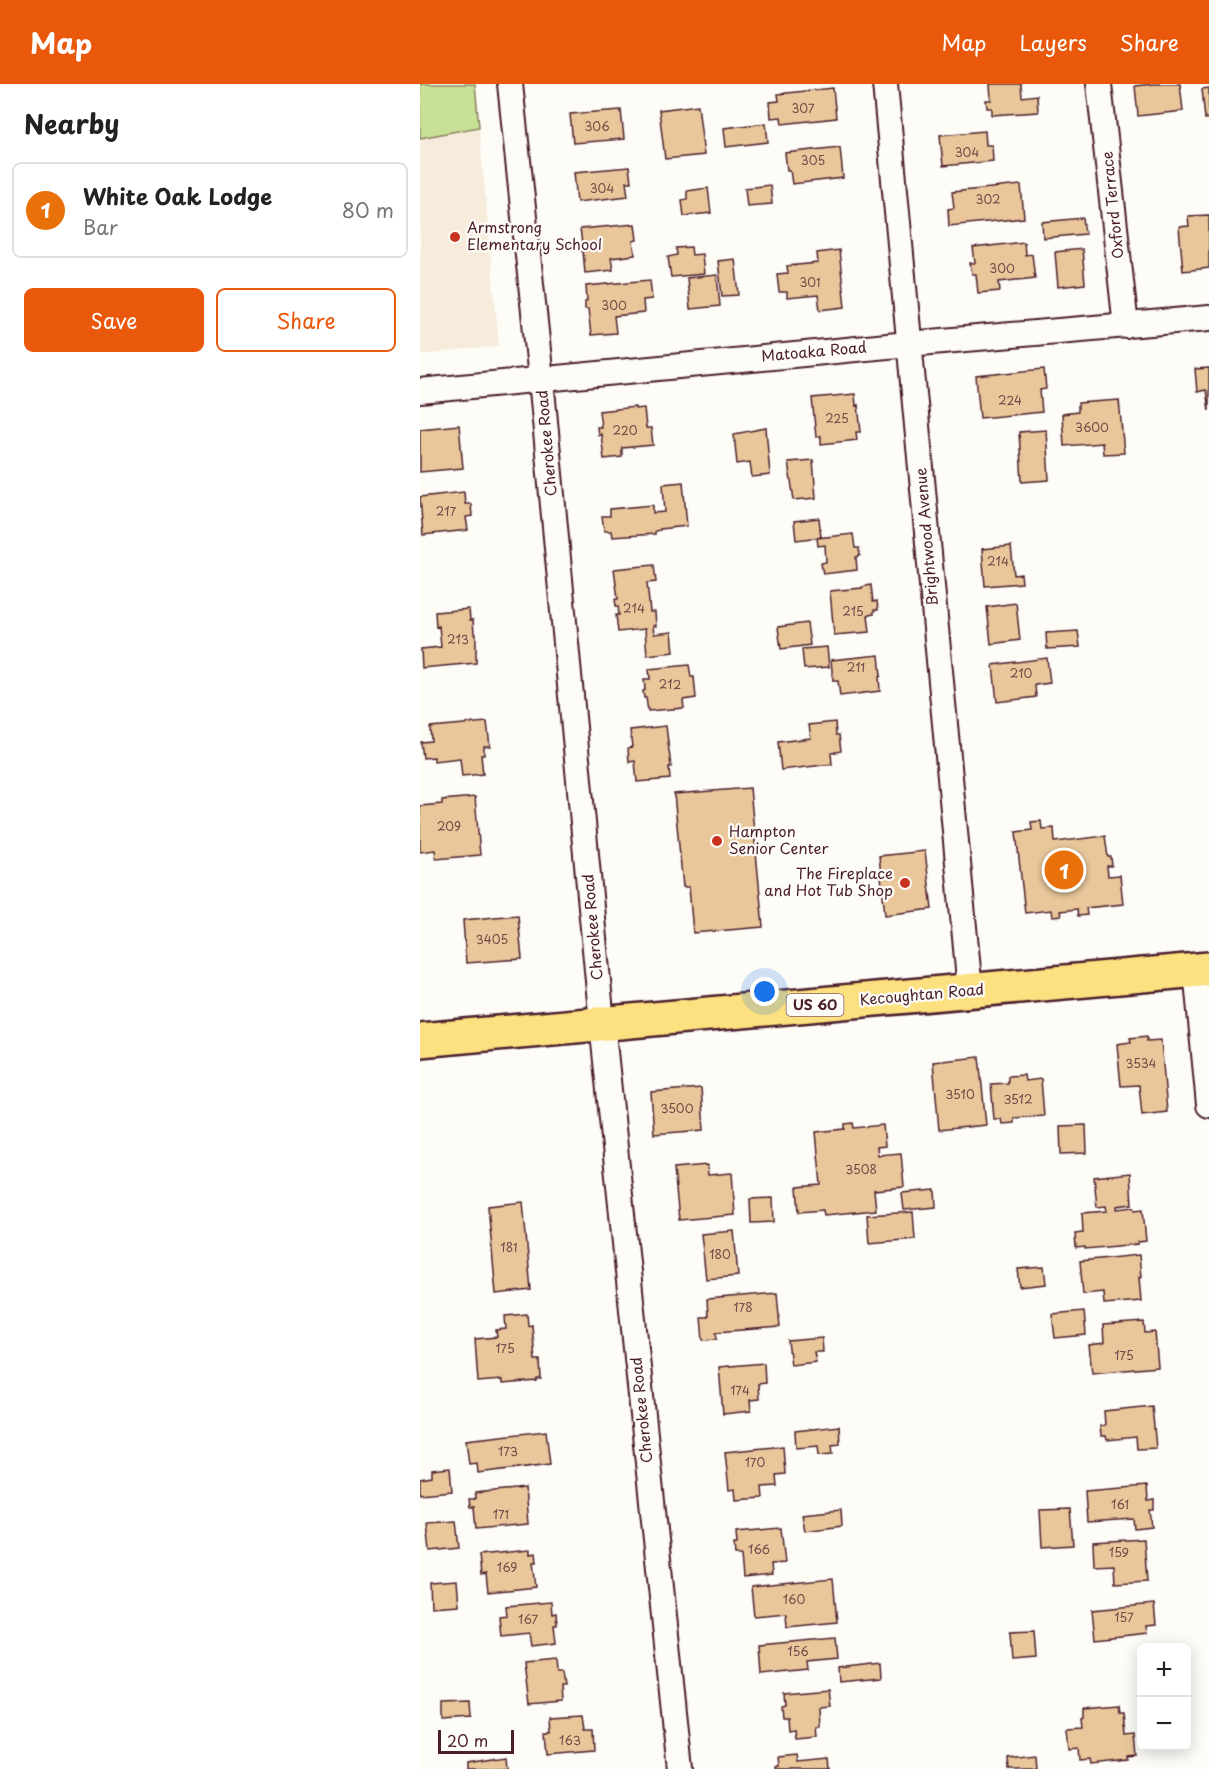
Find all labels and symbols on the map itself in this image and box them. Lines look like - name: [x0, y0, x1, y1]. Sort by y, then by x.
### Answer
- house number: 307: [791, 99, 815, 117]
- house number: 306: [584, 117, 610, 135]
- house number: 304: [955, 143, 979, 161]
- street label: Oxford Terrace: [1094, 150, 1129, 260]
- house number: 305: [801, 151, 825, 169]
- house number: 304: [590, 179, 614, 197]
- house number: 302: [976, 190, 1000, 208]
- place label: Armstrong Elementary School: [467, 215, 602, 255]
- marker: Armstrong Elementary School: [448, 230, 462, 244]
- house number: 300: [989, 259, 1015, 277]
- house number: 301: [799, 273, 821, 291]
- house number: 300: [601, 296, 627, 314]
- street label: Matoaka Road: [760, 334, 868, 367]
- street label: Cherokee Road: [529, 389, 562, 497]
- house number: 224: [998, 391, 1022, 409]
- house number: 225: [825, 409, 849, 427]
- house number: 3600: [1075, 418, 1109, 436]
- house number: 220: [613, 421, 638, 439]
- street label: Brightwood Avenue: [908, 467, 943, 607]
- house number: 217: [436, 502, 457, 520]
- house number: 214: [987, 552, 1009, 570]
- house number: 214: [623, 599, 645, 617]
- house number: 215: [842, 602, 864, 620]
- house number: 213: [447, 630, 469, 648]
- house number: 211: [847, 658, 865, 676]
- house number: 210: [1010, 664, 1033, 682]
- house number: 212: [659, 675, 681, 693]
- house number: 209: [437, 817, 461, 835]
- place label: Hampton Senior Center: [729, 819, 828, 859]
- marker: Hampton Senior Center: [710, 834, 724, 848]
- pin: 1: [1044, 848, 1084, 892]
- place label: The Fireplace and Hot Tub Shop: [764, 861, 893, 901]
- street label: Cherokee Road: [575, 873, 608, 981]
- marker: The Fireplace and Hot Tub Shop: [898, 876, 912, 890]
- house number: 3405: [476, 930, 508, 948]
- your location: [750, 977, 779, 1006]
- street label: Kecoughtan Road: [859, 977, 985, 1010]
- road number: US 60: [786, 994, 844, 1016]
- house number: 3534: [1125, 1054, 1157, 1072]
- house number: 3510: [945, 1085, 975, 1103]
- house number: 3512: [1004, 1090, 1032, 1108]
- house number: 3500: [661, 1099, 694, 1117]
- house number: 3508: [845, 1160, 877, 1178]
- house number: 181: [500, 1238, 518, 1256]
- house number: 180: [709, 1245, 731, 1263]
- house number: 178: [733, 1298, 753, 1316]
- house number: 175: [495, 1339, 515, 1357]
- house number: 175: [1114, 1346, 1134, 1364]
- street label: Cherokee Road: [623, 1356, 658, 1464]
- house number: 174: [730, 1381, 750, 1399]
- house number: 173: [498, 1442, 518, 1460]
- house number: 170: [745, 1453, 766, 1471]
- house number: 161: [1111, 1495, 1129, 1513]
- house number: 171: [493, 1505, 509, 1523]
- house number: 166: [748, 1540, 770, 1558]
- house number: 159: [1109, 1543, 1129, 1561]
- house number: 169: [497, 1558, 517, 1576]
- house number: 160: [783, 1590, 806, 1608]
- house number: 157: [1114, 1608, 1134, 1626]
- house number: 167: [518, 1610, 538, 1628]
- house number: 156: [787, 1642, 809, 1660]
- scale bar: [438, 1727, 514, 1754]
- house number: 163: [559, 1731, 581, 1749]

